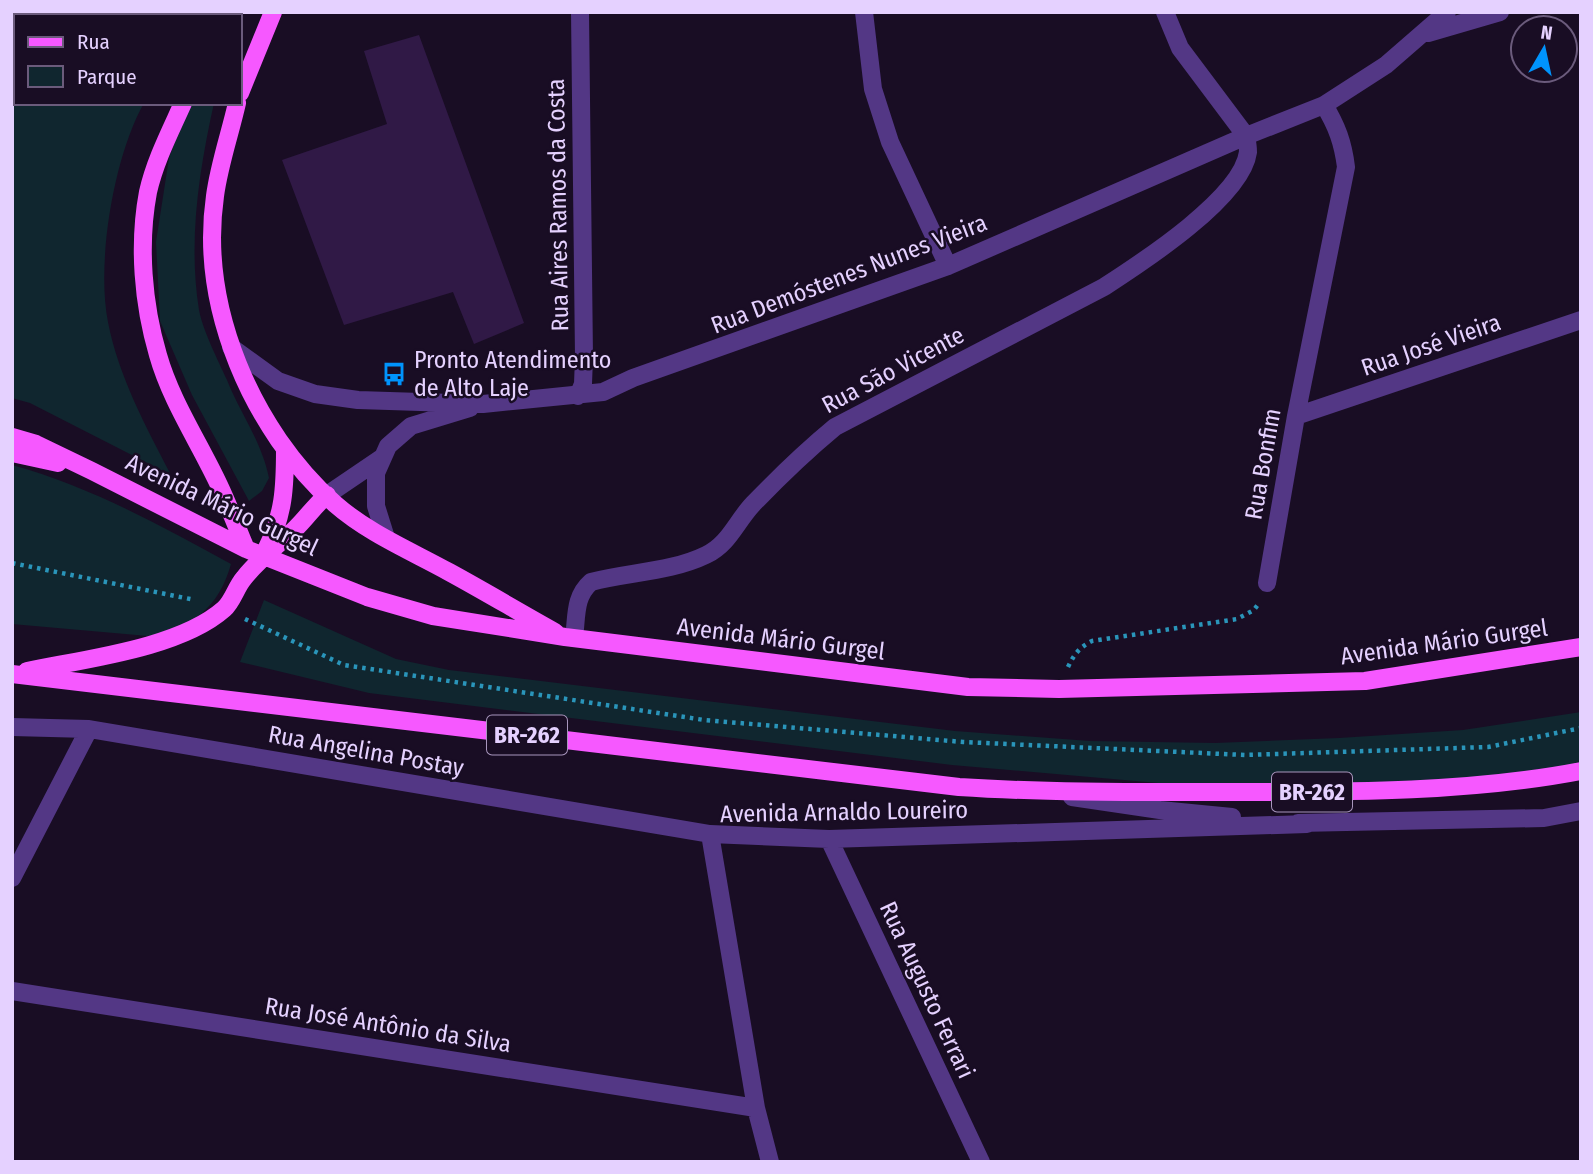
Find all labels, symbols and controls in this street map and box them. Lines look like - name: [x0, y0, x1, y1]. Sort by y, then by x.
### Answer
- legend: [14, 14, 242, 105]
- north arrow: [1509, 14, 1579, 84]
- text: N: [1539, 20, 1554, 45]
- text: Rua: [77, 29, 110, 55]
- text: Parque: [77, 64, 137, 90]
- street label: Rua Aires Ramos da Costa: [542, 78, 574, 332]
- street label: Rua Demóstenes Nunes Vieira: [707, 208, 991, 340]
- street label: Rua José Vieira: [1358, 308, 1504, 382]
- street label: Rua São Vicente: [817, 321, 969, 419]
- place label: Pronto Atendimento de Alto Laje: [414, 346, 611, 402]
- bus stop icon: Pronto Atendimento de Alto Laje: [380, 360, 408, 388]
- street label: Rua Bonfim: [1239, 406, 1287, 522]
- street label: Avenida Mário Gurgel: [121, 448, 323, 562]
- street label: Avenida Mário Gurgel: [676, 612, 886, 666]
- street label: Avenida Mário Gurgel: [1339, 614, 1549, 670]
- road number: BR-262: [487, 716, 567, 754]
- street label: Rua Angelina Postay: [266, 720, 466, 782]
- road number: BR-262: [1272, 772, 1352, 812]
- street label: Avenida Arnaldo Loureiro: [720, 796, 968, 828]
- street label: Rua Augusto Ferrari: [874, 897, 980, 1083]
- street label: Rua José Antônio da Silva: [263, 992, 513, 1058]

